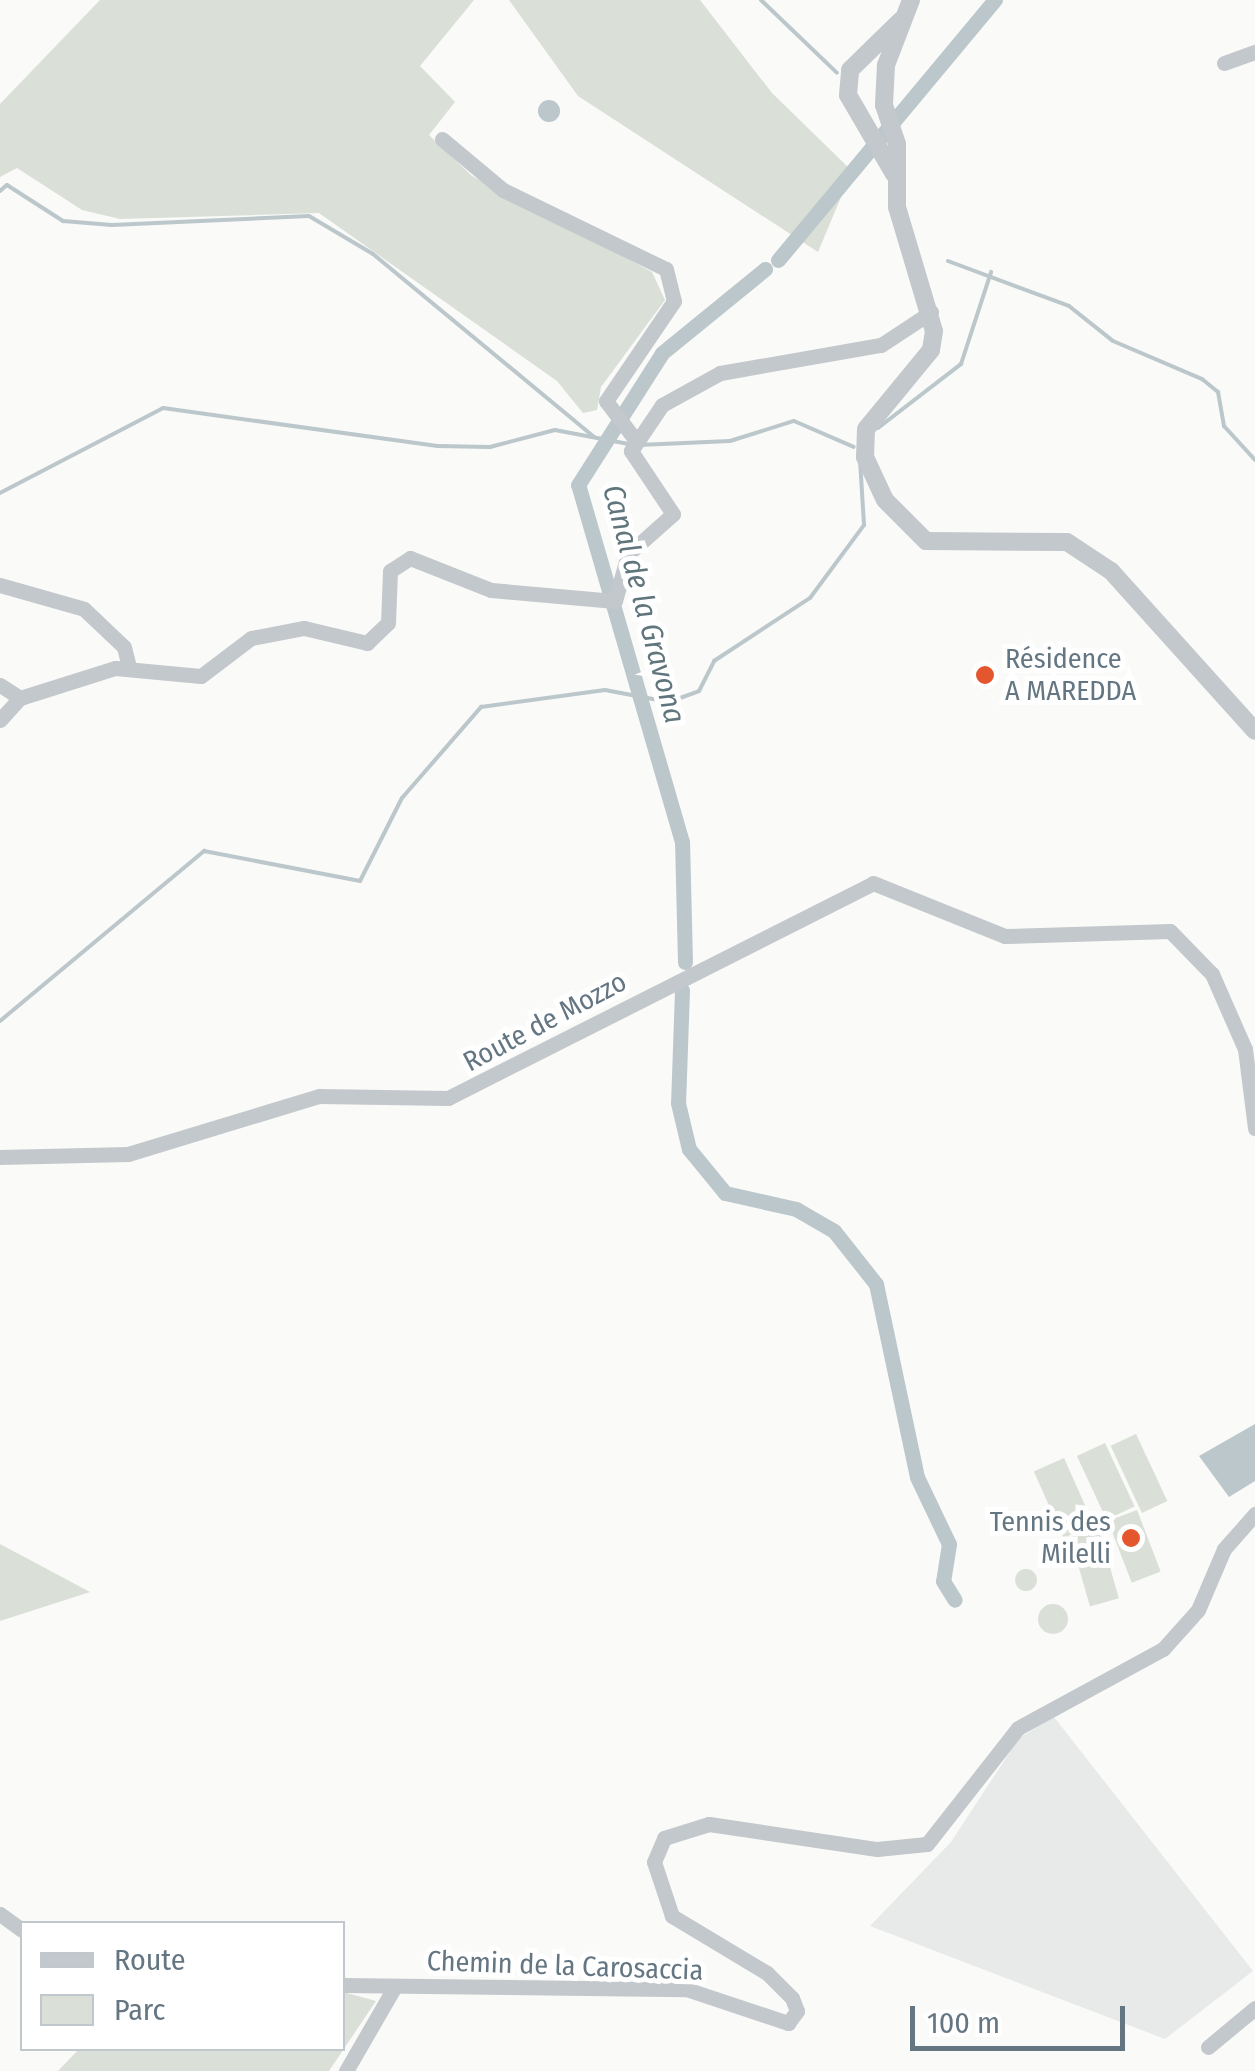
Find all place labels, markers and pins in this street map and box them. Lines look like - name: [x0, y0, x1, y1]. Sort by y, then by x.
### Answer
- place label: Résidence A MAREDDA: [1005, 642, 1136, 708]
- marker: Résidence A MAREDDA: [974, 664, 996, 686]
- place label: Tennis des Milelli: [990, 1505, 1111, 1571]
- marker: Tennis des Milelli: [1120, 1527, 1142, 1549]

